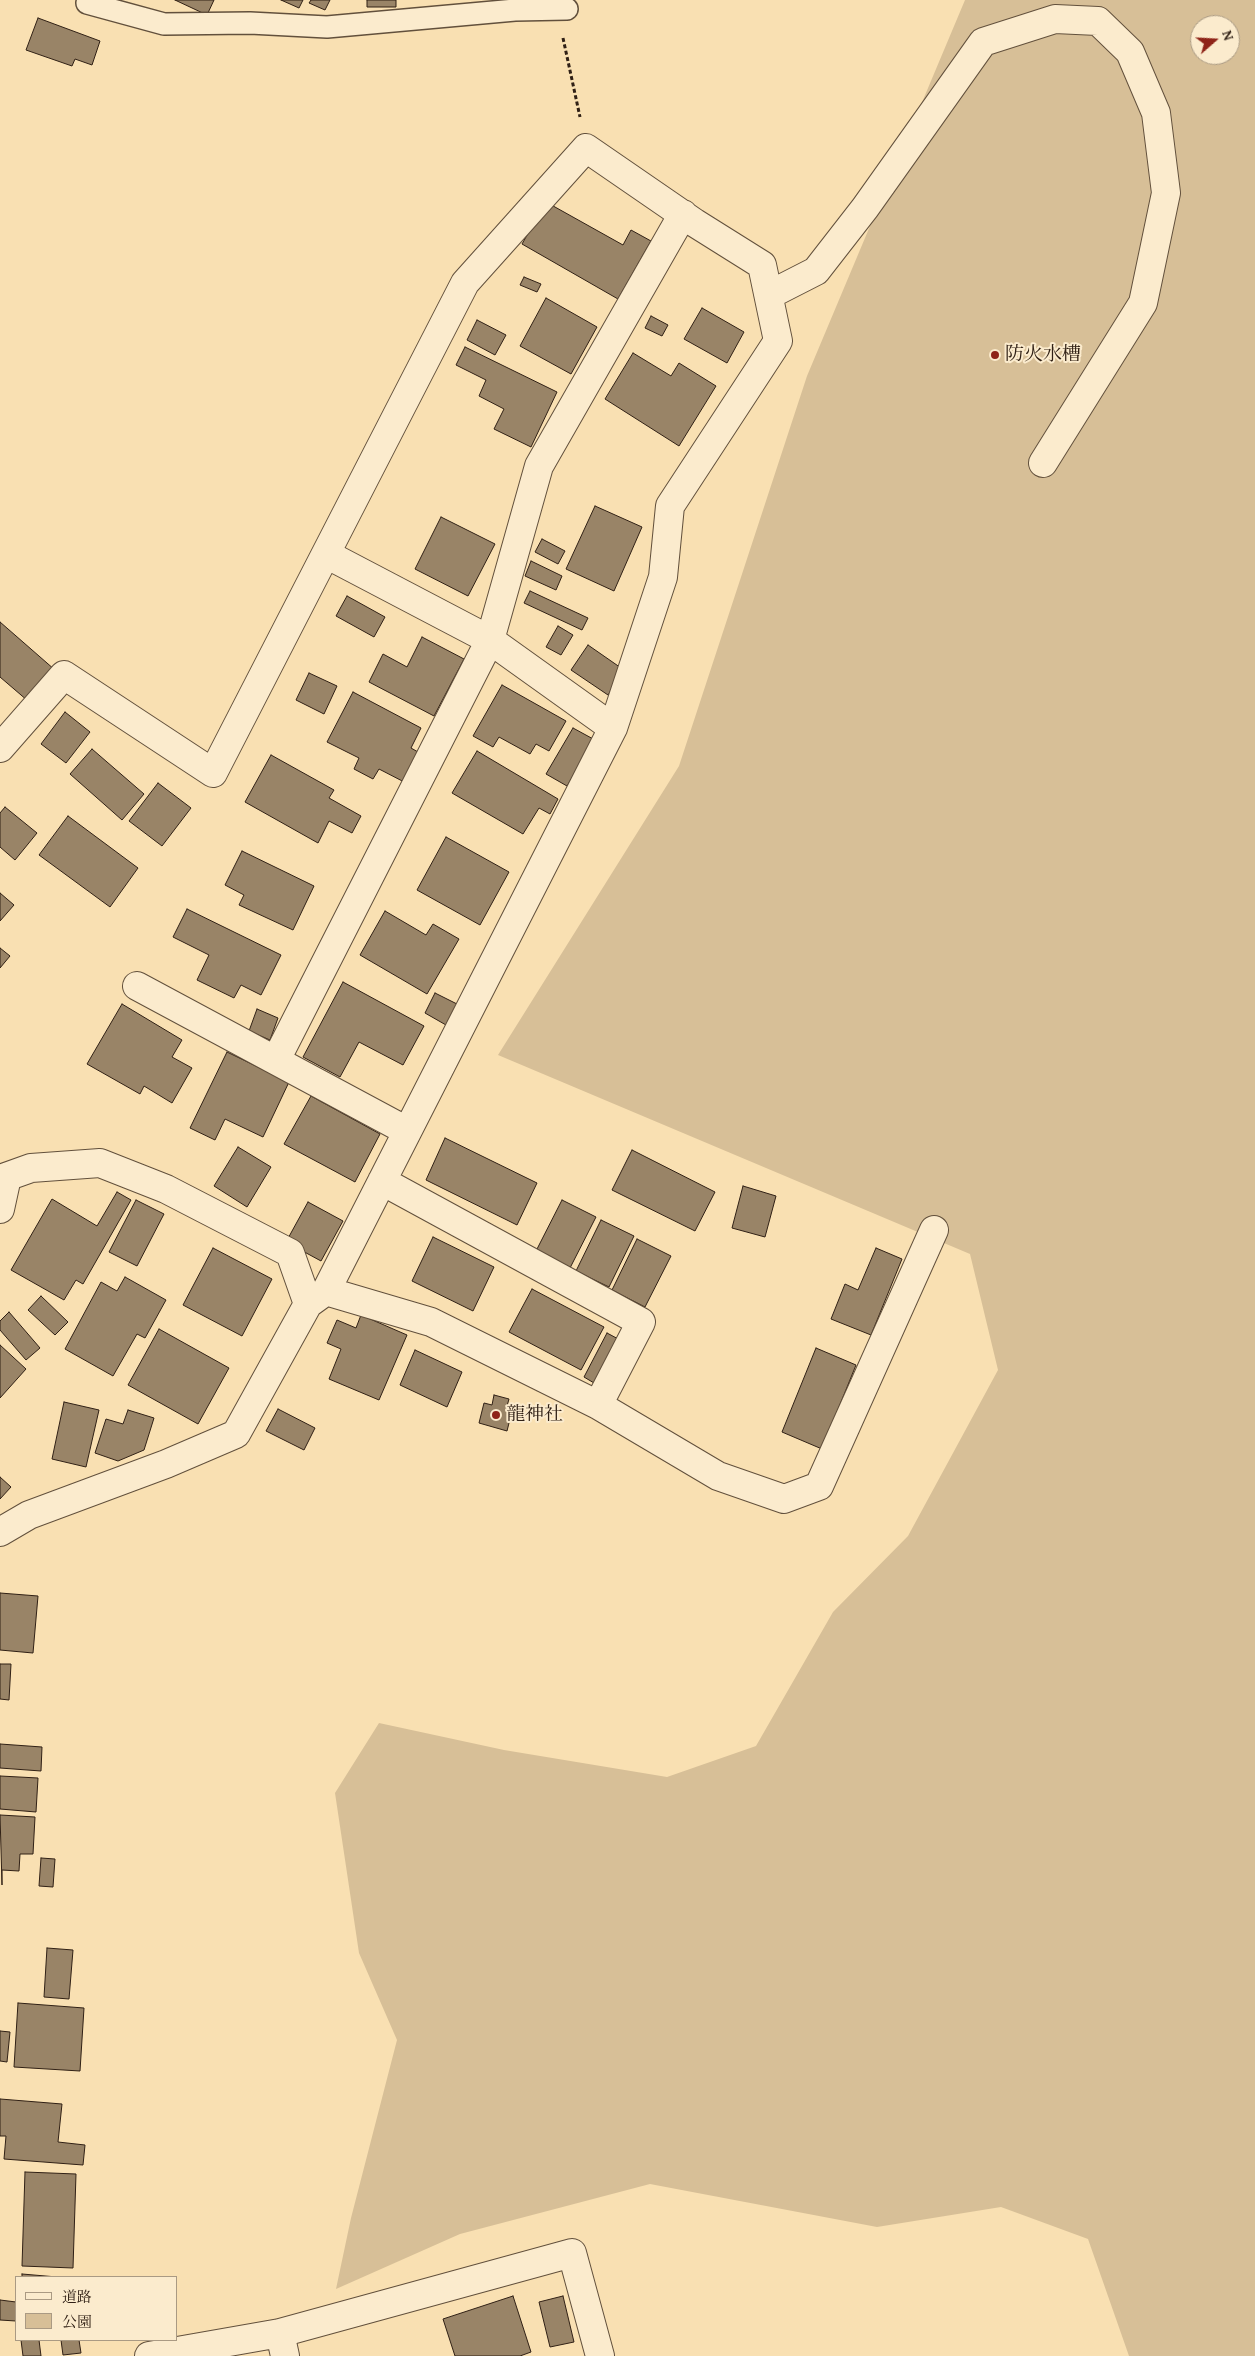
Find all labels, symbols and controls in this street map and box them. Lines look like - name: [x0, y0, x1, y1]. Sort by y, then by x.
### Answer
- north arrow: [1190, 15, 1240, 65]
- text: N: [1217, 28, 1239, 43]
- place label: 防火水槽: [1005, 344, 1081, 366]
- marker: 防火水槽: [989, 349, 1001, 361]
- place label: 龍神社: [506, 1404, 563, 1426]
- marker: 龍神社: [490, 1409, 502, 1421]
- legend: [15, 2276, 178, 2341]
- text: 道路: [62, 2286, 92, 2307]
- text: 公園: [62, 2311, 92, 2332]

